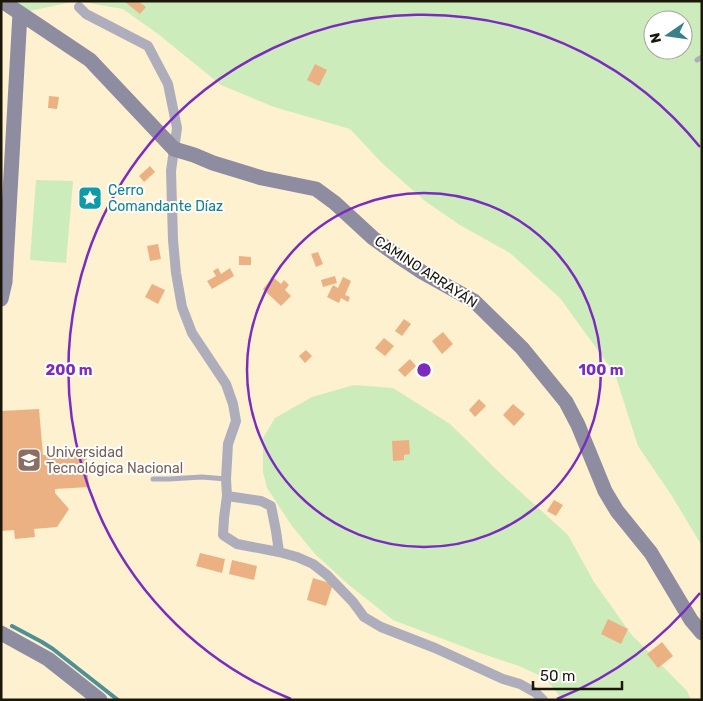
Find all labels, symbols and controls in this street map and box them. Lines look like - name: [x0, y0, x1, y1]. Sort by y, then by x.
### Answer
- north arrow: [643, 10, 693, 60]
- text: N: [646, 31, 665, 45]
- place label: Cerro Comandante Díaz: [108, 182, 223, 215]
- place icon: Cerro Comandante Díaz: [77, 185, 103, 211]
- street label: CAMINO ARRAYÁN: [371, 232, 481, 312]
- text: 200 m: [45, 361, 93, 379]
- centre of rings: [415, 361, 433, 379]
- text: 100 m: [579, 361, 623, 379]
- place label: Universidad Tecnológica Nacional: [46, 444, 183, 477]
- school or university icon: Universidad Tecnológica Nacional: [16, 447, 42, 473]
- scale bar: [533, 658, 622, 690]
- text: 50 m: [540, 667, 575, 685]

